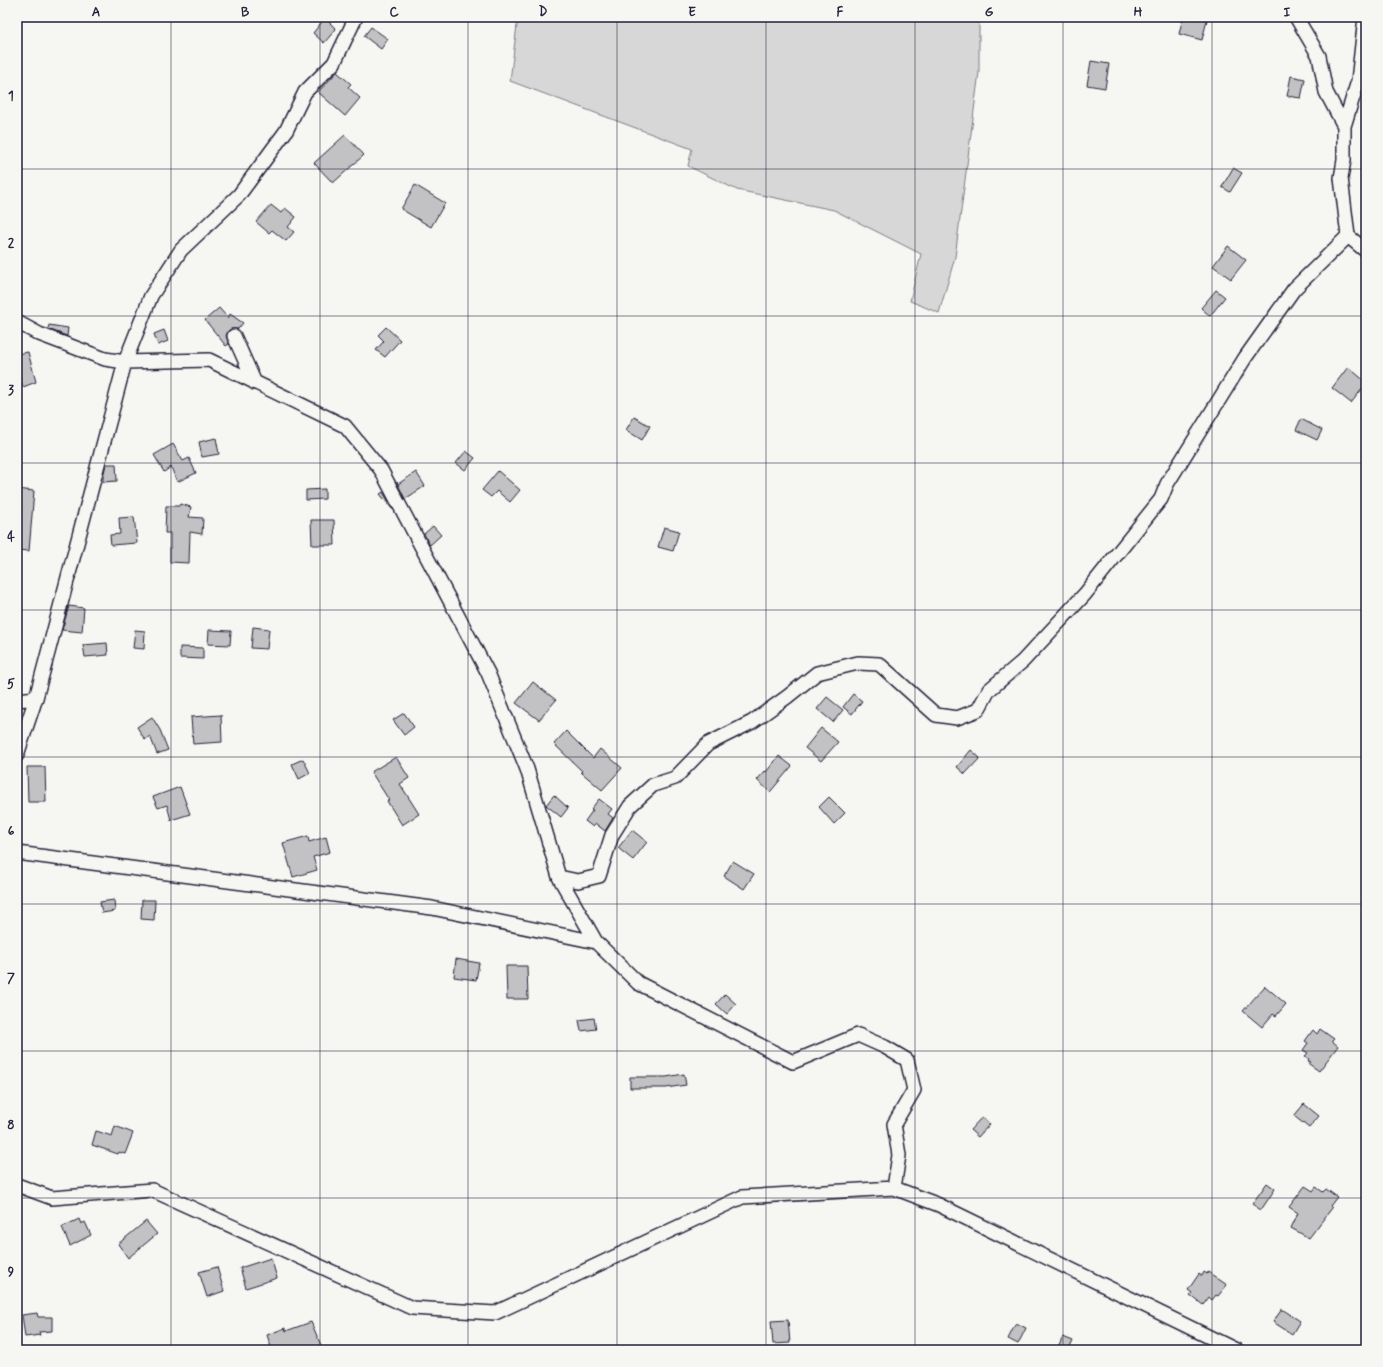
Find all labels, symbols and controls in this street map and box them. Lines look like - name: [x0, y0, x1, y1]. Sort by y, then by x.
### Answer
- text: A: [92, 4, 100, 21]
- text: B: [241, 4, 250, 21]
- text: C: [389, 4, 399, 21]
- text: D: [539, 4, 548, 21]
- text: E: [688, 4, 696, 21]
- text: F: [837, 4, 844, 21]
- text: G: [985, 4, 994, 21]
- text: H: [1134, 4, 1143, 21]
- text: I: [1284, 4, 1291, 21]
- text: 1: [8, 88, 14, 105]
- text: 2: [8, 235, 15, 252]
- text: 3: [8, 382, 14, 399]
- text: 4: [7, 529, 15, 546]
- text: 5: [7, 676, 15, 693]
- text: 6: [8, 823, 15, 840]
- text: 7: [7, 970, 15, 987]
- text: 8: [7, 1117, 15, 1134]
- text: 9: [8, 1264, 15, 1281]

